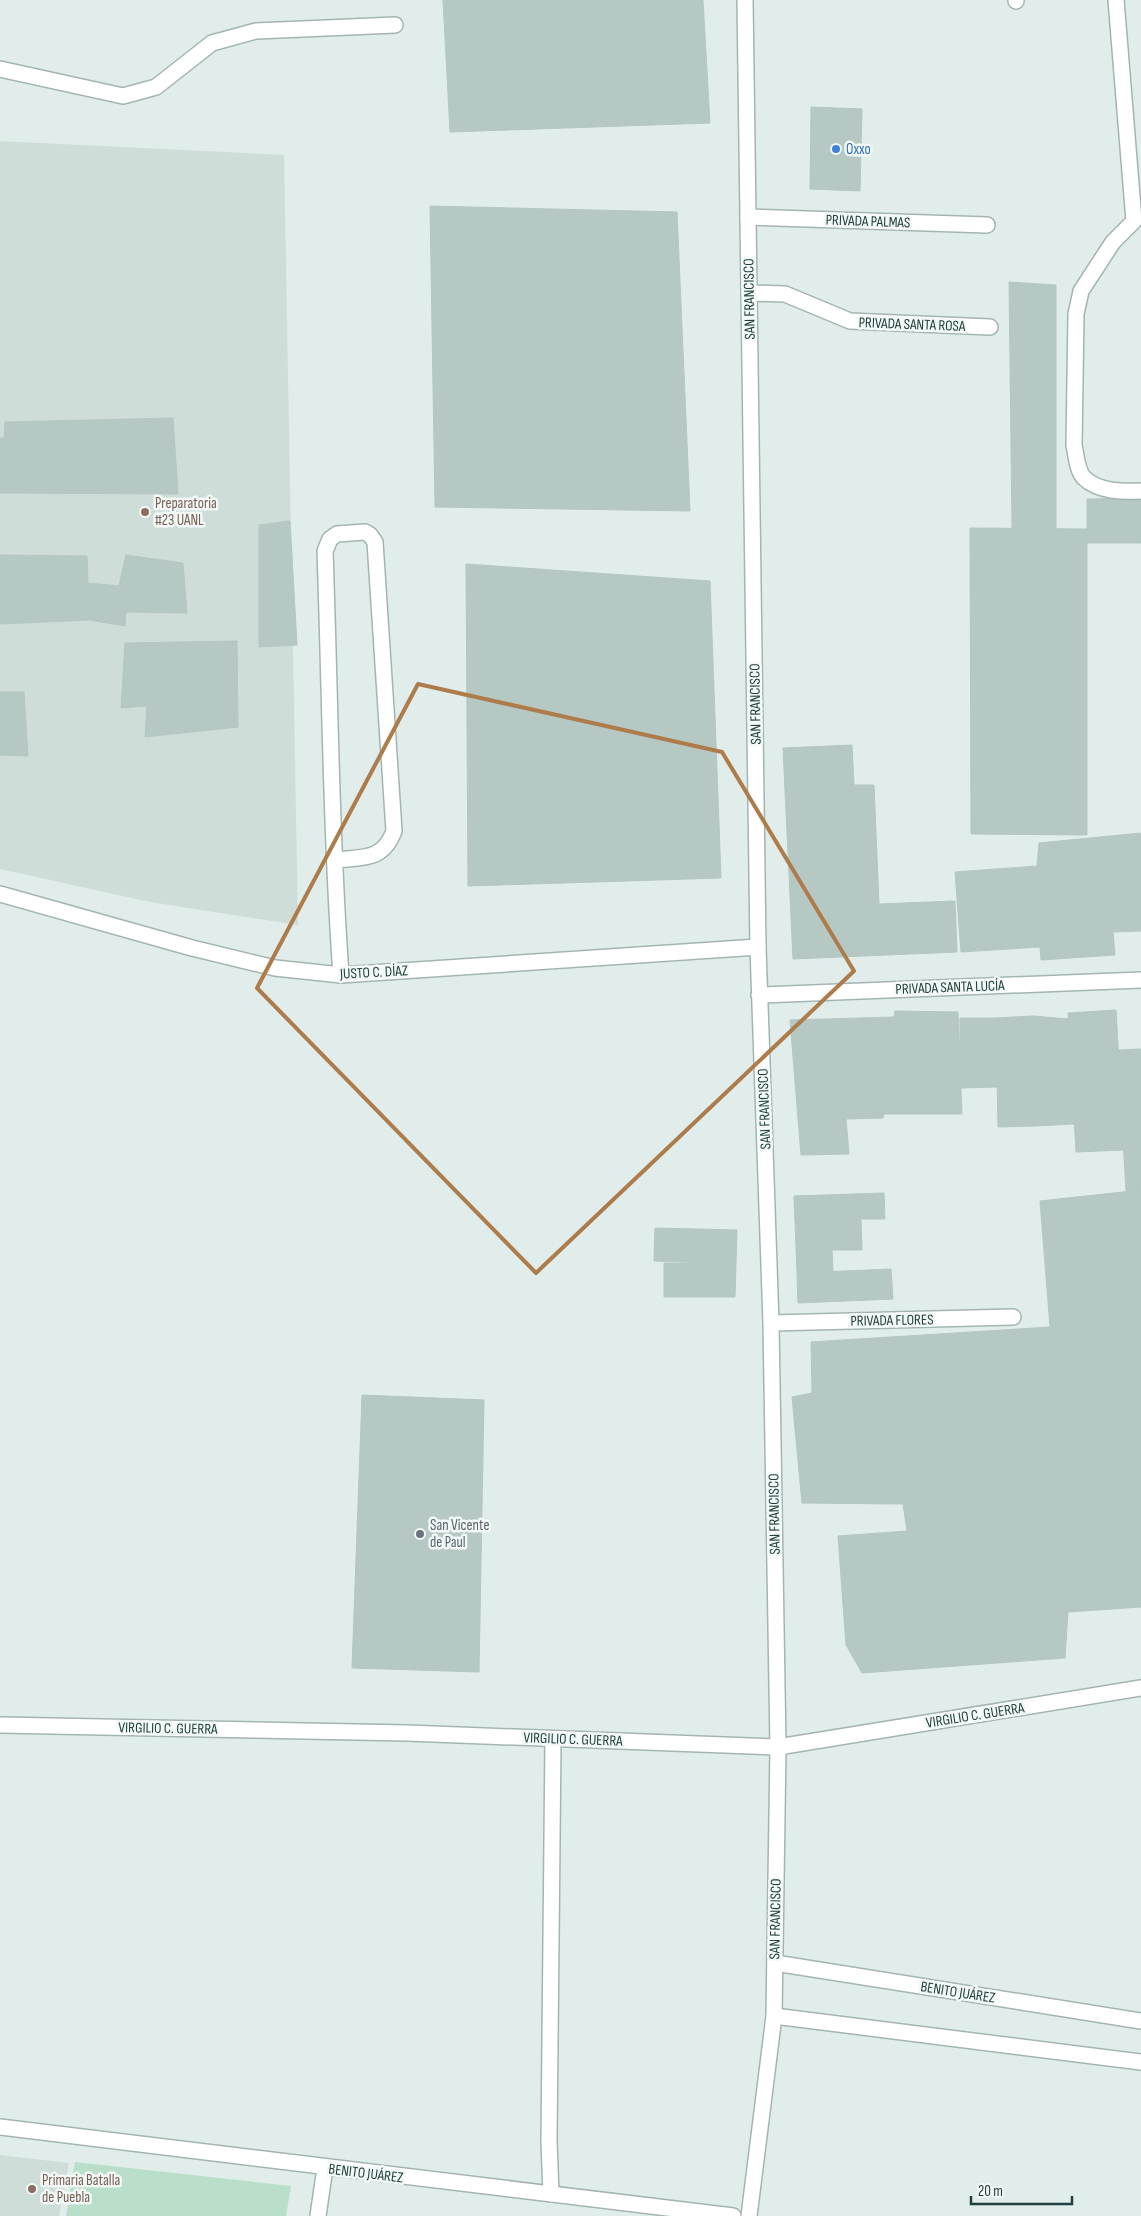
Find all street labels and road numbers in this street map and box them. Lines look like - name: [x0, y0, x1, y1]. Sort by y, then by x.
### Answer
- street label: PRIVADA PALMAS: [825, 211, 911, 232]
- street label: SAN FRANCISCO: [739, 258, 760, 340]
- street label: PRIVADA SANTA ROSA: [858, 313, 966, 336]
- street label: SAN FRANCISCO: [745, 663, 766, 745]
- street label: JUSTO C. DÍAZ: [339, 961, 409, 984]
- street label: PRIVADA SANTA LUCÍA: [895, 976, 1006, 999]
- street label: SAN FRANCISCO: [754, 1068, 775, 1150]
- street label: PRIVADA FLORES: [850, 1310, 934, 1331]
- street label: SAN FRANCISCO: [764, 1473, 785, 1555]
- street label: VIRGILIO C. GUERRA: [925, 1698, 1026, 1733]
- street label: VIRGILIO C. GUERRA: [118, 1718, 218, 1739]
- street label: VIRGILIO C. GUERRA: [523, 1728, 623, 1751]
- street label: SAN FRANCISCO: [765, 1878, 786, 1960]
- street label: BENITO JUÁREZ: [919, 1977, 997, 2008]
- street label: BENITO JUÁREZ: [327, 2159, 404, 2188]

